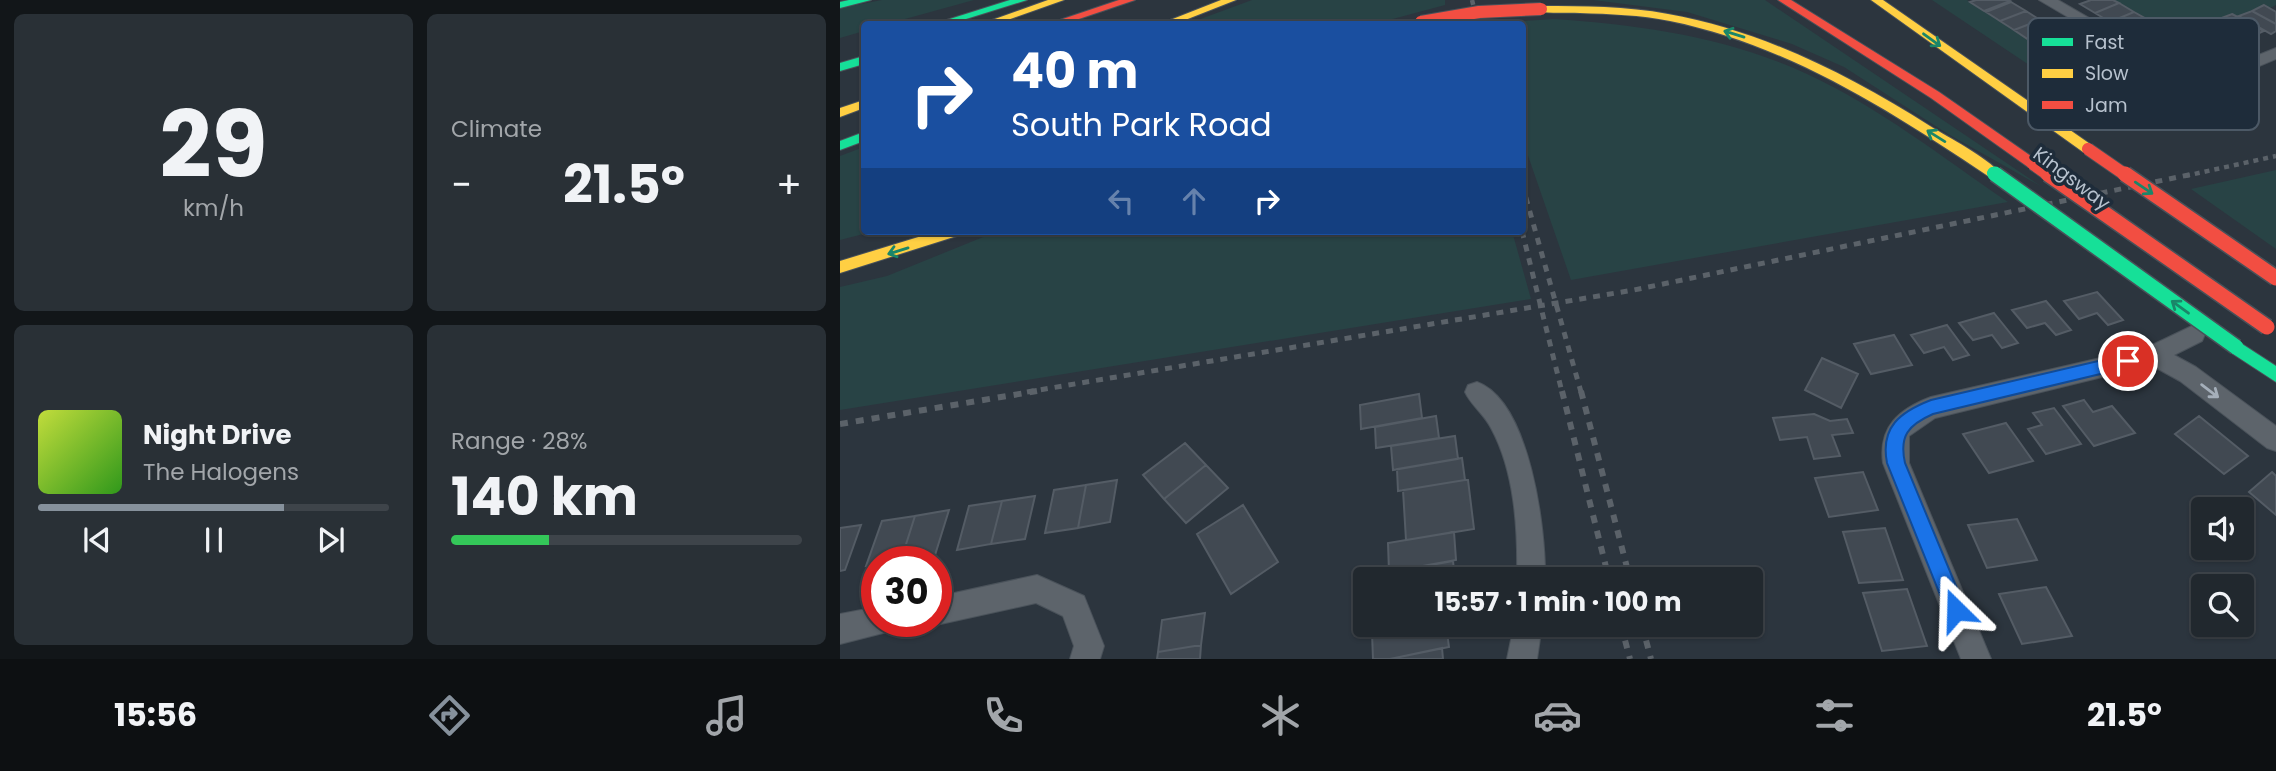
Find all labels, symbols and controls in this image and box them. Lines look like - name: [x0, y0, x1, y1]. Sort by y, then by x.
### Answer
- legend: [2028, 18, 2259, 130]
- one-way arrow: [1723, 26, 1745, 39]
- text: Fast: [2085, 29, 2124, 56]
- one-way arrow: [1922, 33, 1941, 47]
- text: 40 m: [1011, 37, 1138, 105]
- icon: right: [896, 49, 987, 140]
- text: Slow: [2085, 60, 2129, 87]
- text: 29: [160, 81, 267, 209]
- text: Jam: [2085, 92, 2127, 119]
- text: South Park Road: [1011, 102, 1272, 147]
- text: Climate: [451, 113, 542, 145]
- one-way arrow: [1927, 128, 1946, 143]
- street label: Kingsway: [2028, 141, 2116, 216]
- text: 21.5°: [563, 148, 685, 221]
- text: −: [451, 158, 472, 211]
- text: +: [776, 158, 802, 211]
- one-way arrow: [2134, 181, 2153, 195]
- icon: left: [1102, 182, 1140, 220]
- icon: ahead: [1175, 182, 1213, 220]
- icon: right: [1248, 182, 1286, 220]
- text: km/h: [183, 192, 244, 224]
- one-way arrow: [888, 245, 910, 258]
- one-way arrow: [2171, 300, 2190, 314]
- pin: [2098, 331, 2158, 391]
- icon: arrive: [2109, 342, 2147, 380]
- one-way arrow: [2201, 384, 2219, 399]
- text: Night Drive: [143, 417, 291, 453]
- text: Range · 28%: [451, 425, 587, 457]
- text: The Halogens: [143, 456, 299, 488]
- text: 140 km: [451, 460, 638, 533]
- map controls: [2191, 497, 2254, 637]
- button: sound: [2191, 497, 2254, 560]
- icon: previous: [78, 521, 116, 559]
- icon: pause: [195, 521, 233, 559]
- icon: next: [312, 521, 350, 559]
- speed limit sign: 30: [861, 546, 952, 637]
- position arrow: [1919, 573, 1993, 647]
- button: search: [2191, 574, 2254, 637]
- text: 15:57 · 1 min · 100 m: [1434, 584, 1682, 620]
- icon: directions: [425, 691, 474, 740]
- icon: music: [702, 691, 751, 740]
- icon: phone: [979, 691, 1028, 740]
- icon: climate: [1256, 691, 1305, 740]
- icon: car: [1533, 691, 1582, 740]
- icon: filters: [1810, 691, 1859, 740]
- text: 15:56: [114, 692, 197, 737]
- text: 21.5°: [2087, 692, 2162, 737]

